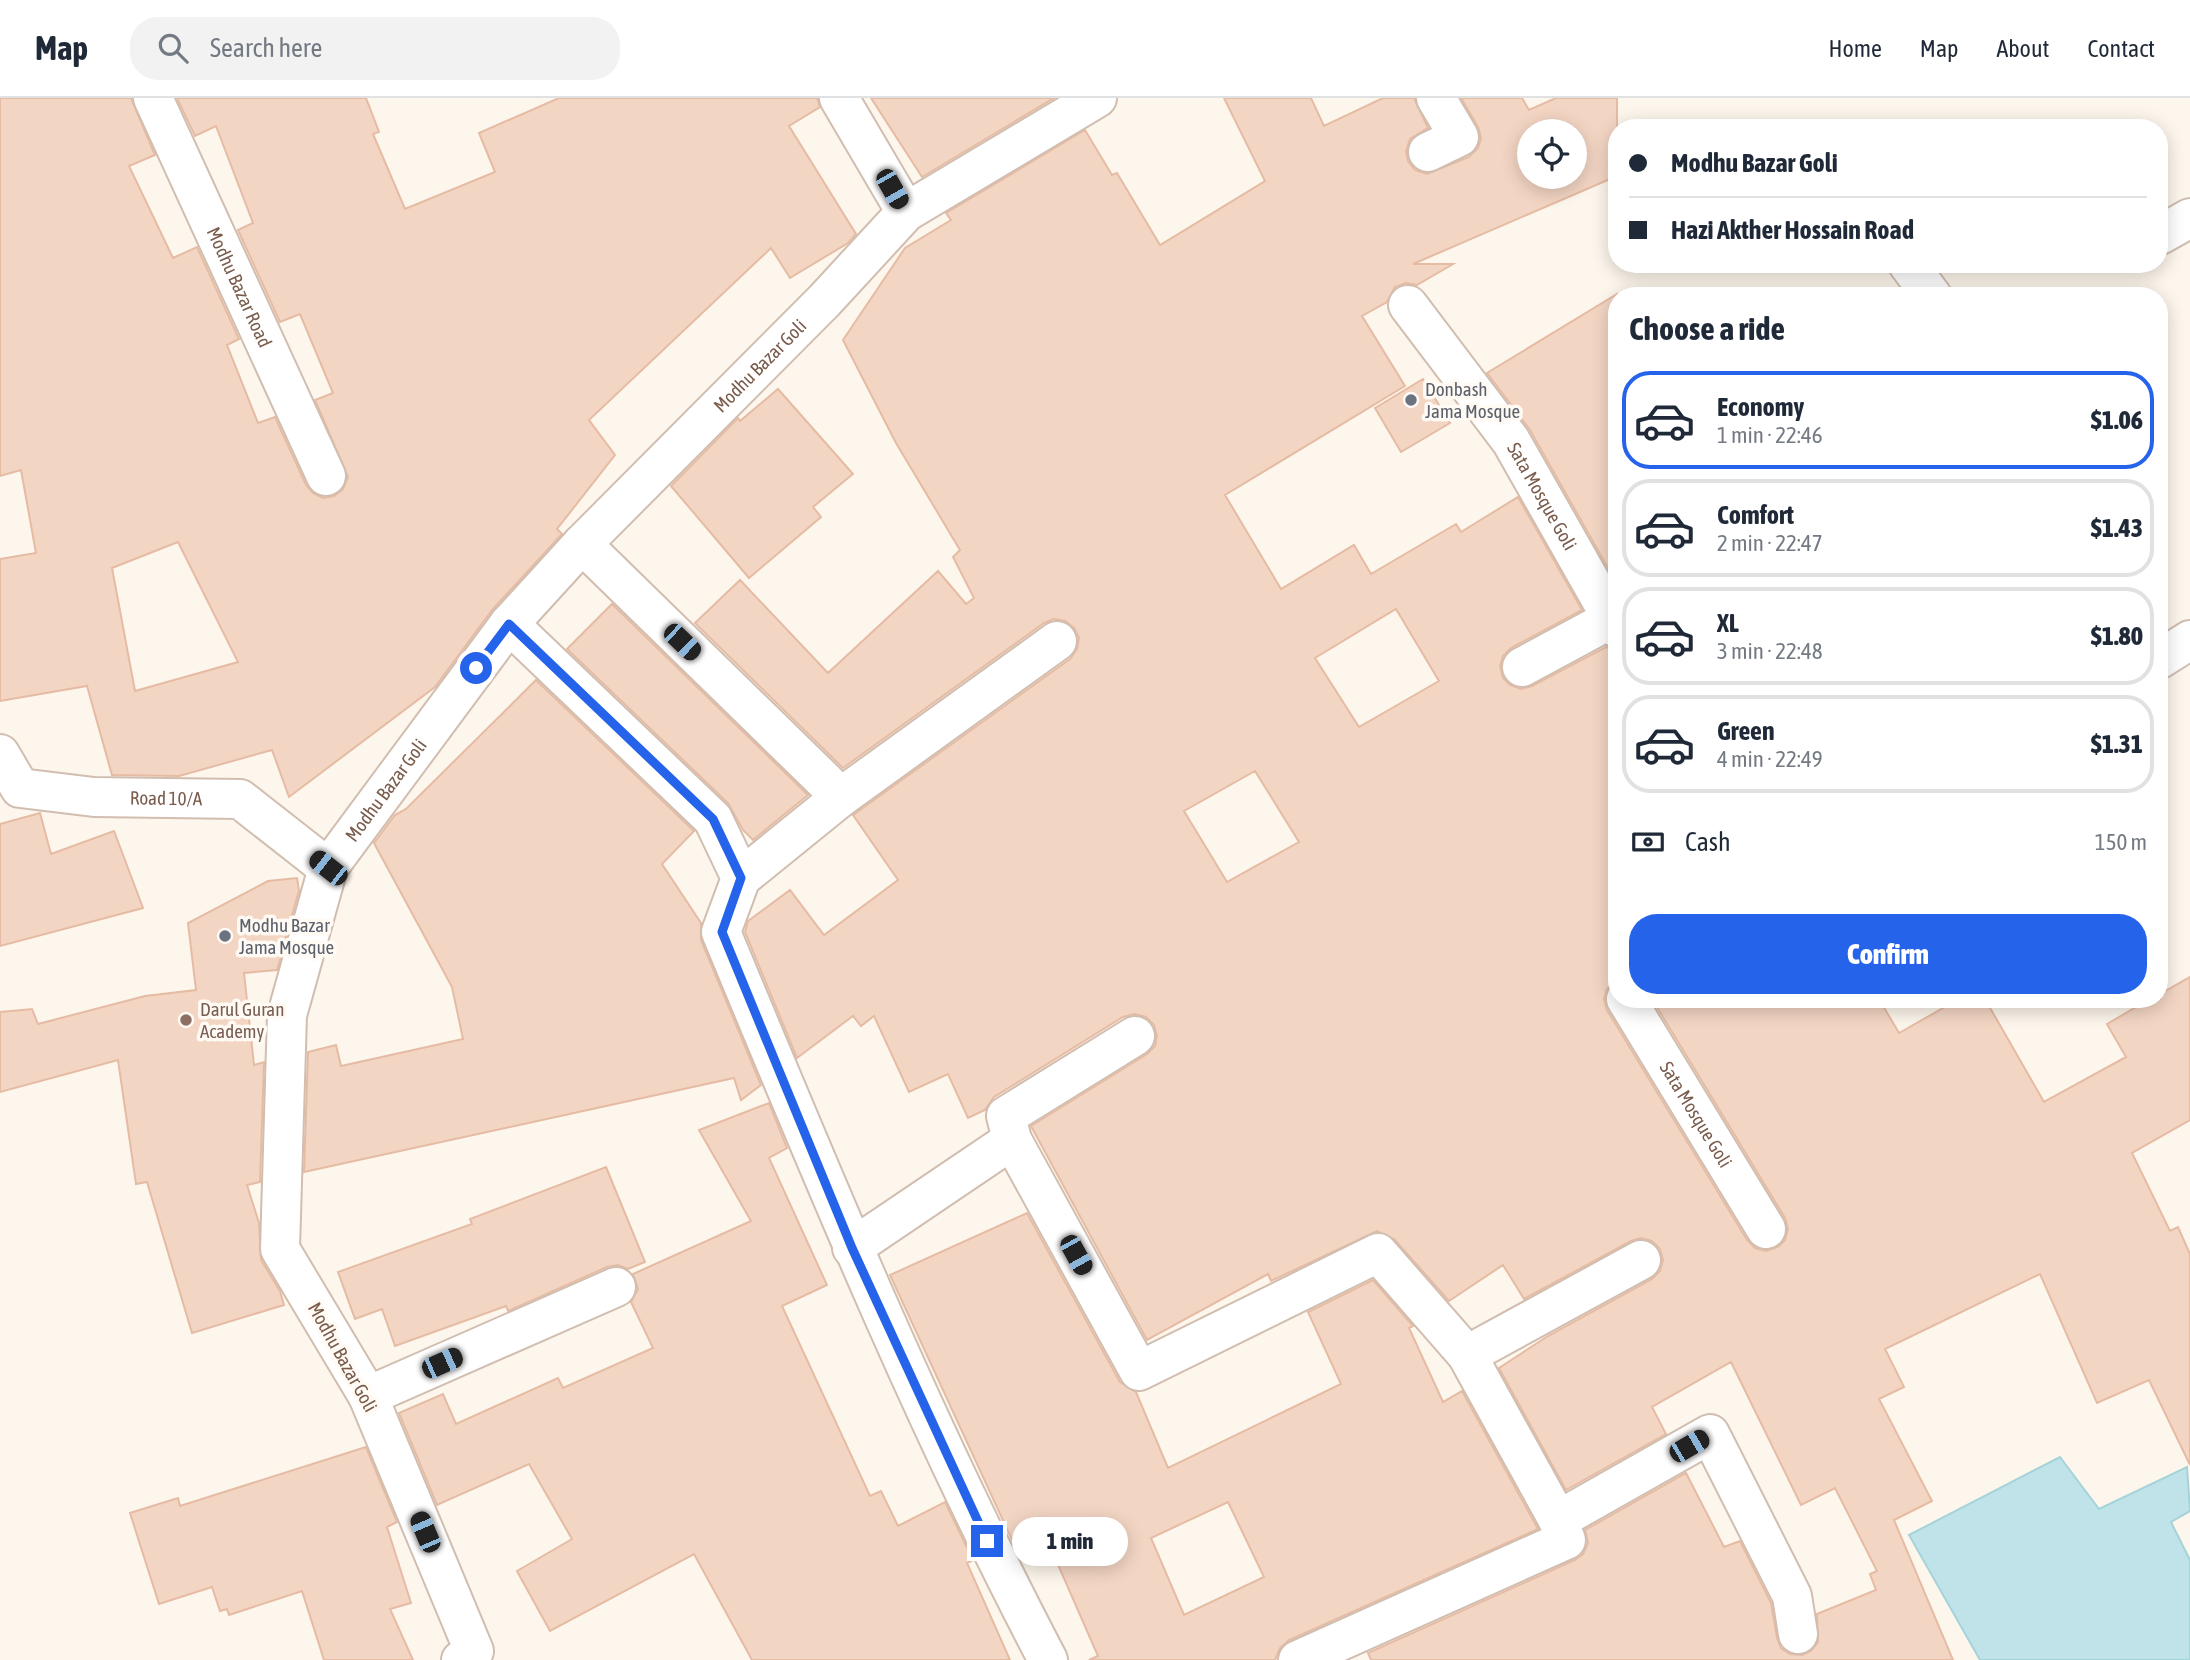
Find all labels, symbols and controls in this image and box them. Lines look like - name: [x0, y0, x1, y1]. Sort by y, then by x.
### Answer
- search box: [130, 17, 620, 80]
- text: Map: [35, 29, 88, 67]
- icon: search: [154, 29, 192, 67]
- text: Search here: [210, 33, 322, 63]
- text: Home: [1828, 35, 1882, 62]
- text: Map: [1920, 35, 1958, 62]
- text: About: [1996, 35, 2049, 62]
- text: Contact: [2087, 35, 2155, 62]
- map controls: [1517, 119, 1587, 189]
- button: locate: [1517, 119, 1587, 189]
- text: Modhu Bazar Goli: [1671, 148, 1838, 178]
- car: [873, 166, 912, 212]
- text: Hazi Akther Hossain Road: [1671, 215, 1914, 245]
- street label: Modhu Bazar Road: [203, 224, 277, 351]
- text: Choose a ride: [1629, 310, 1785, 347]
- street label: Modhu Bazar Goli: [709, 315, 811, 416]
- place label: Donbash Jama Mosque: [1425, 378, 1520, 422]
- icon: car: [1633, 389, 1696, 452]
- marker: Donbash Jama Mosque: [1403, 392, 1419, 408]
- text: Economy: [1717, 392, 1804, 422]
- text: $1.06: [2091, 405, 2143, 435]
- text: 1 min · 22:46: [1717, 422, 1823, 448]
- street label: Sata Mosque Goli: [1503, 439, 1581, 554]
- icon: car: [1633, 497, 1696, 560]
- text: Comfort: [1717, 500, 1794, 530]
- text: $1.43: [2091, 513, 2143, 543]
- text: 2 min · 22:47: [1717, 530, 1823, 556]
- icon: car: [1633, 605, 1696, 668]
- text: XL: [1717, 608, 1739, 638]
- car: [660, 620, 705, 664]
- text: $1.80: [2091, 621, 2143, 651]
- text: 3 min · 22:48: [1717, 638, 1823, 664]
- route start: [460, 652, 492, 684]
- icon: car: [1633, 713, 1696, 776]
- text: Green: [1717, 716, 1775, 746]
- text: $1.31: [2091, 729, 2143, 759]
- street label: Modhu Bazar Goli: [341, 735, 431, 846]
- text: 4 min · 22:49: [1717, 746, 1823, 772]
- street label: Road 10/A: [130, 786, 203, 809]
- icon: cash: [1629, 823, 1667, 861]
- text: Cash: [1685, 827, 1731, 857]
- text: 150 m: [2095, 829, 2147, 855]
- car: [305, 847, 352, 889]
- place label: Modhu Bazar Jama Mosque: [239, 914, 334, 958]
- button: Confirm: [1629, 914, 2147, 994]
- marker: Modhu Bazar Jama Mosque: [217, 928, 233, 944]
- place label: Darul Guran Academy: [200, 998, 284, 1042]
- marker: Darul Guran Academy: [178, 1012, 194, 1028]
- street label: Sata Mosque Goli: [1656, 1057, 1737, 1171]
- car: [1057, 1232, 1096, 1278]
- street label: Modhu Bazar Goli: [304, 1298, 382, 1416]
- car: [419, 1345, 466, 1381]
- car: [1666, 1426, 1713, 1466]
- car: [408, 1509, 443, 1555]
- callout: 1 min: [1012, 1516, 1127, 1566]
- route end: [971, 1525, 1003, 1557]
- text: 1 min: [1047, 1528, 1093, 1554]

